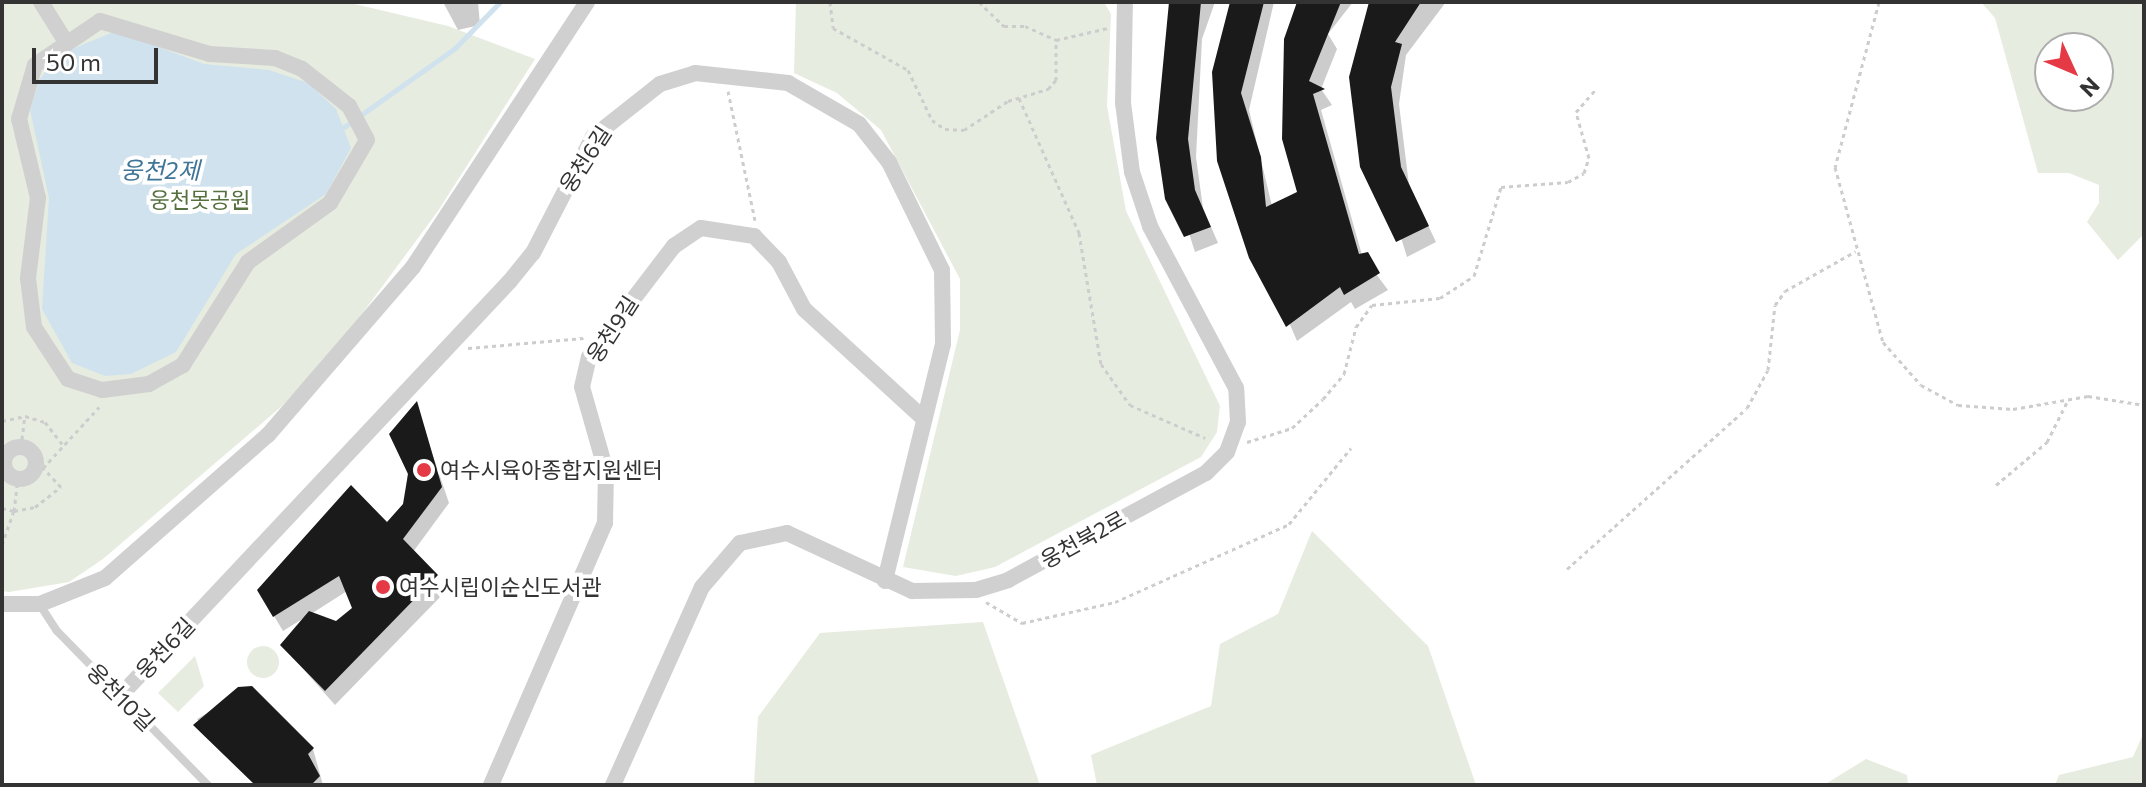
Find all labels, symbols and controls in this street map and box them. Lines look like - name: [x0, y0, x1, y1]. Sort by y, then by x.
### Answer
- scale bar: [36, 32, 162, 82]
- north arrow: [2034, 32, 2114, 112]
- text: 50 m: [46, 47, 101, 76]
- text: N: [2075, 72, 2106, 103]
- street label: 웅천6길: [554, 121, 616, 197]
- water label: 웅천2제: [120, 156, 200, 184]
- park label: 웅천못공원: [149, 187, 251, 213]
- street label: 웅천9길: [581, 291, 643, 367]
- place label: 여수시육아종합지원센터: [440, 457, 663, 483]
- marker: 여수시육아종합지원센터: [415, 461, 433, 479]
- street label: 웅천북2로: [1036, 505, 1130, 573]
- place label: 여수시립이순신도서관: [399, 574, 601, 600]
- marker: 여수시립이순신도서관: [374, 578, 392, 596]
- street label: 웅천6길: [130, 612, 200, 684]
- street label: 웅천10길: [82, 658, 160, 736]

